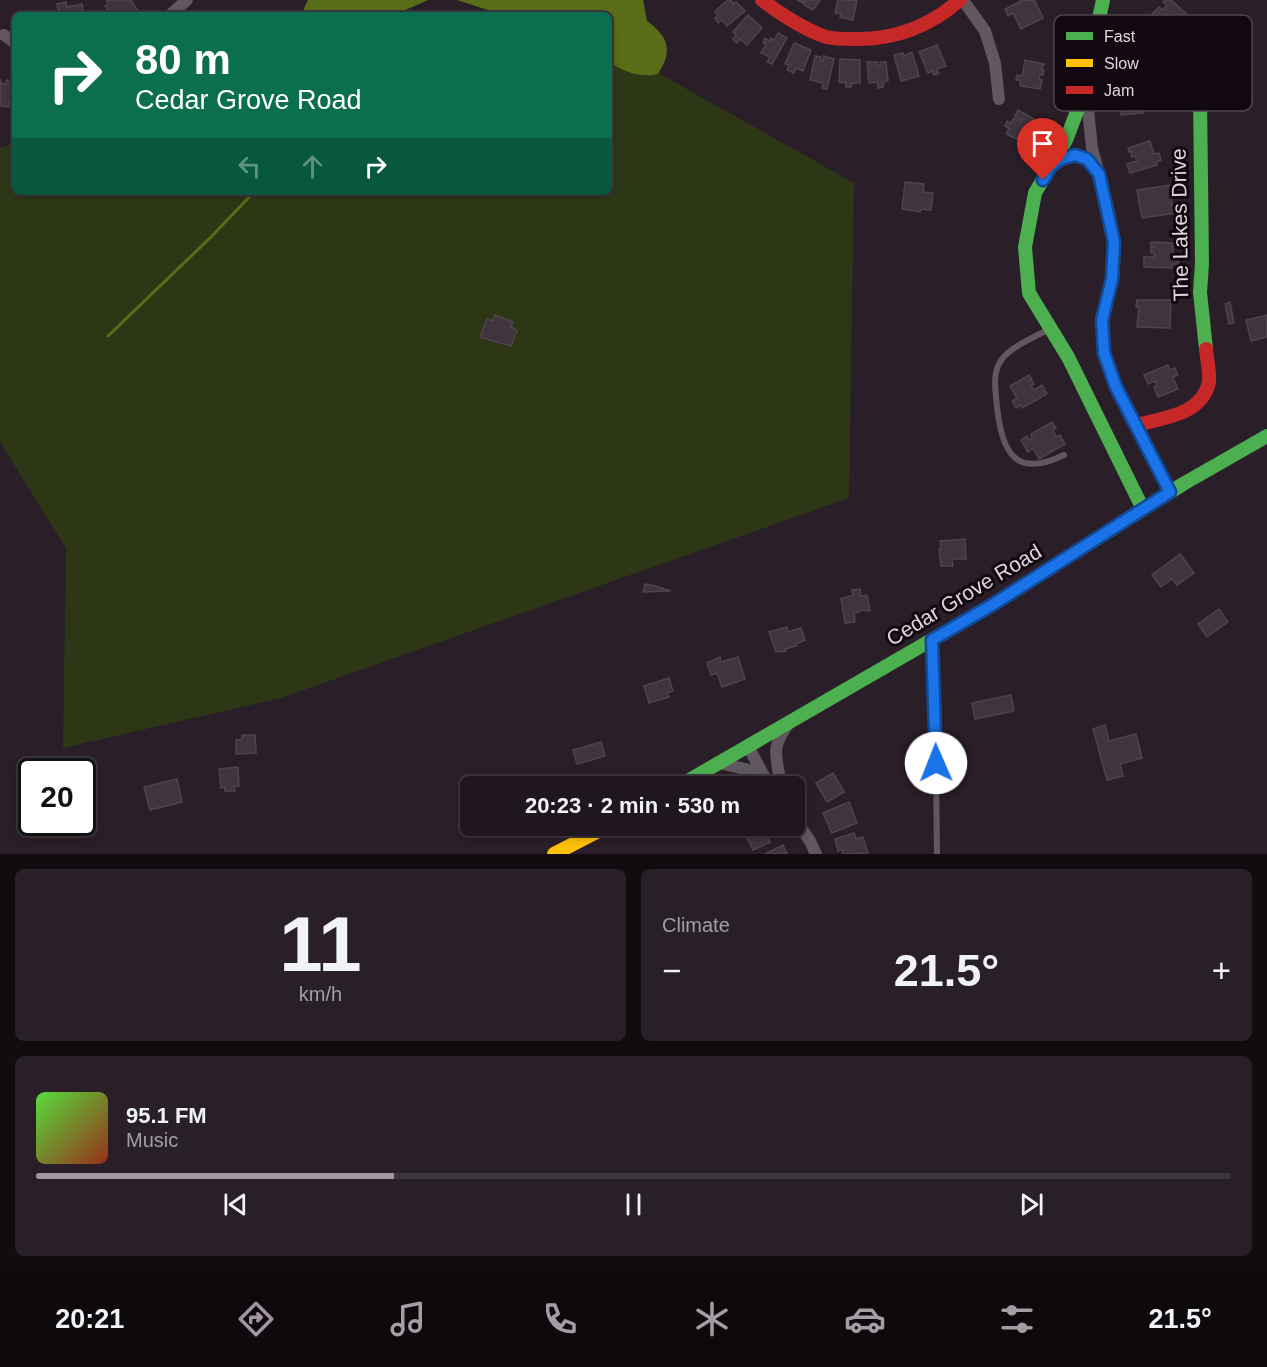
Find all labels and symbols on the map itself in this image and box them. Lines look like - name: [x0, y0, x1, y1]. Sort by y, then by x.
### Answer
- legend: [1054, 15, 1252, 111]
- text: Fast: [1104, 28, 1136, 45]
- text: Slow: [1104, 55, 1139, 72]
- text: Jam: [1104, 82, 1134, 99]
- pin: [1017, 118, 1068, 180]
- street label: The Lakes Drive: [1167, 148, 1192, 302]
- street label: Cedar Grove Road: [882, 539, 1045, 650]
- position arrow: [904, 731, 968, 795]
- speed limit sign: 20: [18, 758, 96, 836]

